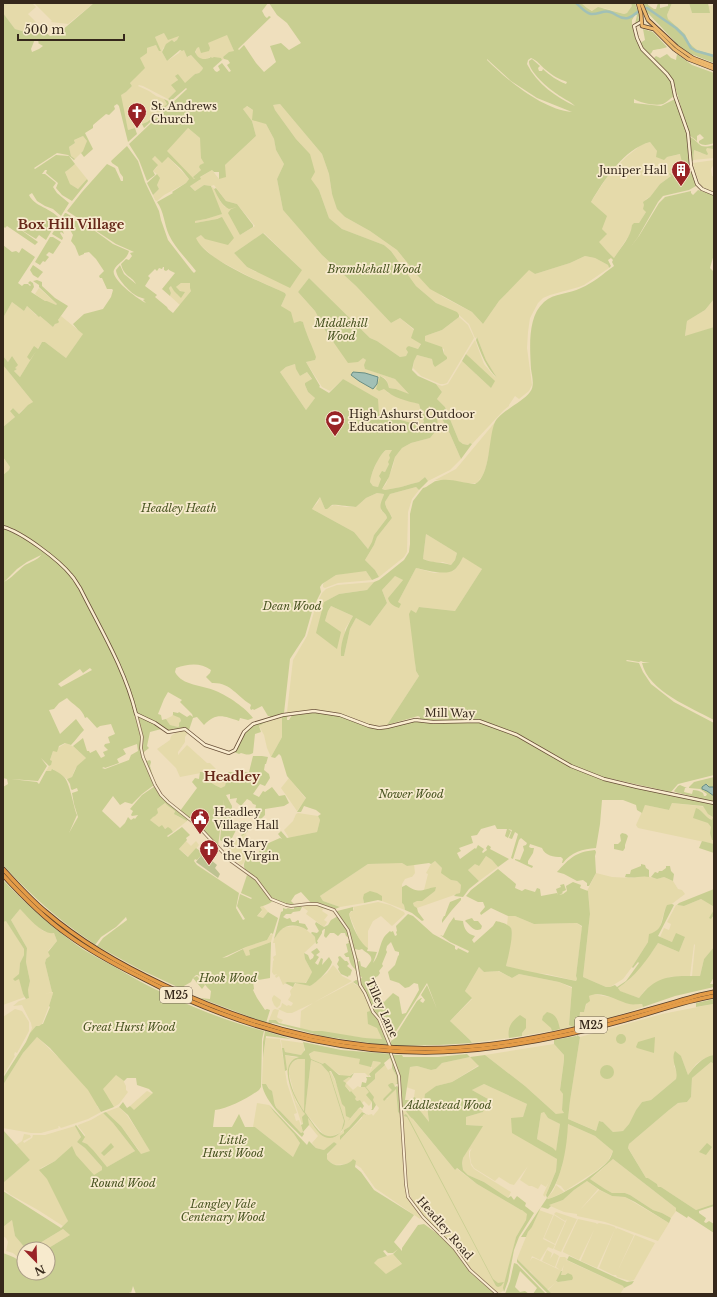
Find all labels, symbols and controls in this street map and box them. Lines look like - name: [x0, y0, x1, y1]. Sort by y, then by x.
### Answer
- scale bar: [18, 16, 124, 42]
- text: 500 m: [24, 22, 64, 37]
- place label: St. Andrews Church: [151, 99, 217, 126]
- church icon: St. Andrews Church: [126, 101, 148, 129]
- building icon: Juniper Hall: [670, 159, 692, 187]
- place label: Juniper Hall: [597, 163, 667, 177]
- district label: Box Hill Village: [18, 216, 125, 233]
- park label: Bramblehall Wood: [326, 262, 421, 276]
- park label: Middlehill Wood: [313, 316, 368, 343]
- place label: High Ashurst Outdoor Education Centre: [349, 407, 476, 434]
- sports icon: High Ashurst Outdoor Education Centre: [324, 409, 346, 437]
- park label: Headley Heath: [140, 501, 217, 515]
- park label: Dean Wood: [262, 599, 322, 613]
- street label: Mill Way: [425, 706, 475, 720]
- district label: Headley: [204, 768, 261, 785]
- park label: Nower Wood: [377, 787, 444, 801]
- place label: Headley Village Hall: [213, 805, 279, 832]
- public building icon: Headley Village Hall: [189, 807, 211, 835]
- place label: St Mary the Virgin: [223, 836, 280, 863]
- church icon: St Mary the Virgin: [198, 838, 220, 866]
- park label: Hook Wood: [198, 971, 258, 985]
- street label: Tilley Lane: [363, 976, 401, 1040]
- road number: M25: [160, 987, 192, 1003]
- road number: M25: [575, 1017, 607, 1033]
- park label: Great Hurst Wood: [83, 1020, 176, 1034]
- park label: Addlestead Wood: [403, 1098, 492, 1112]
- park label: Little Hurst Wood: [202, 1133, 264, 1160]
- park label: Round Wood: [90, 1176, 156, 1190]
- street label: Headley Road: [414, 1194, 476, 1263]
- park label: Langley Vale Centenary Wood: [181, 1197, 266, 1224]
- north arrow: [16, 1241, 56, 1281]
- text: N: [32, 1262, 47, 1279]

